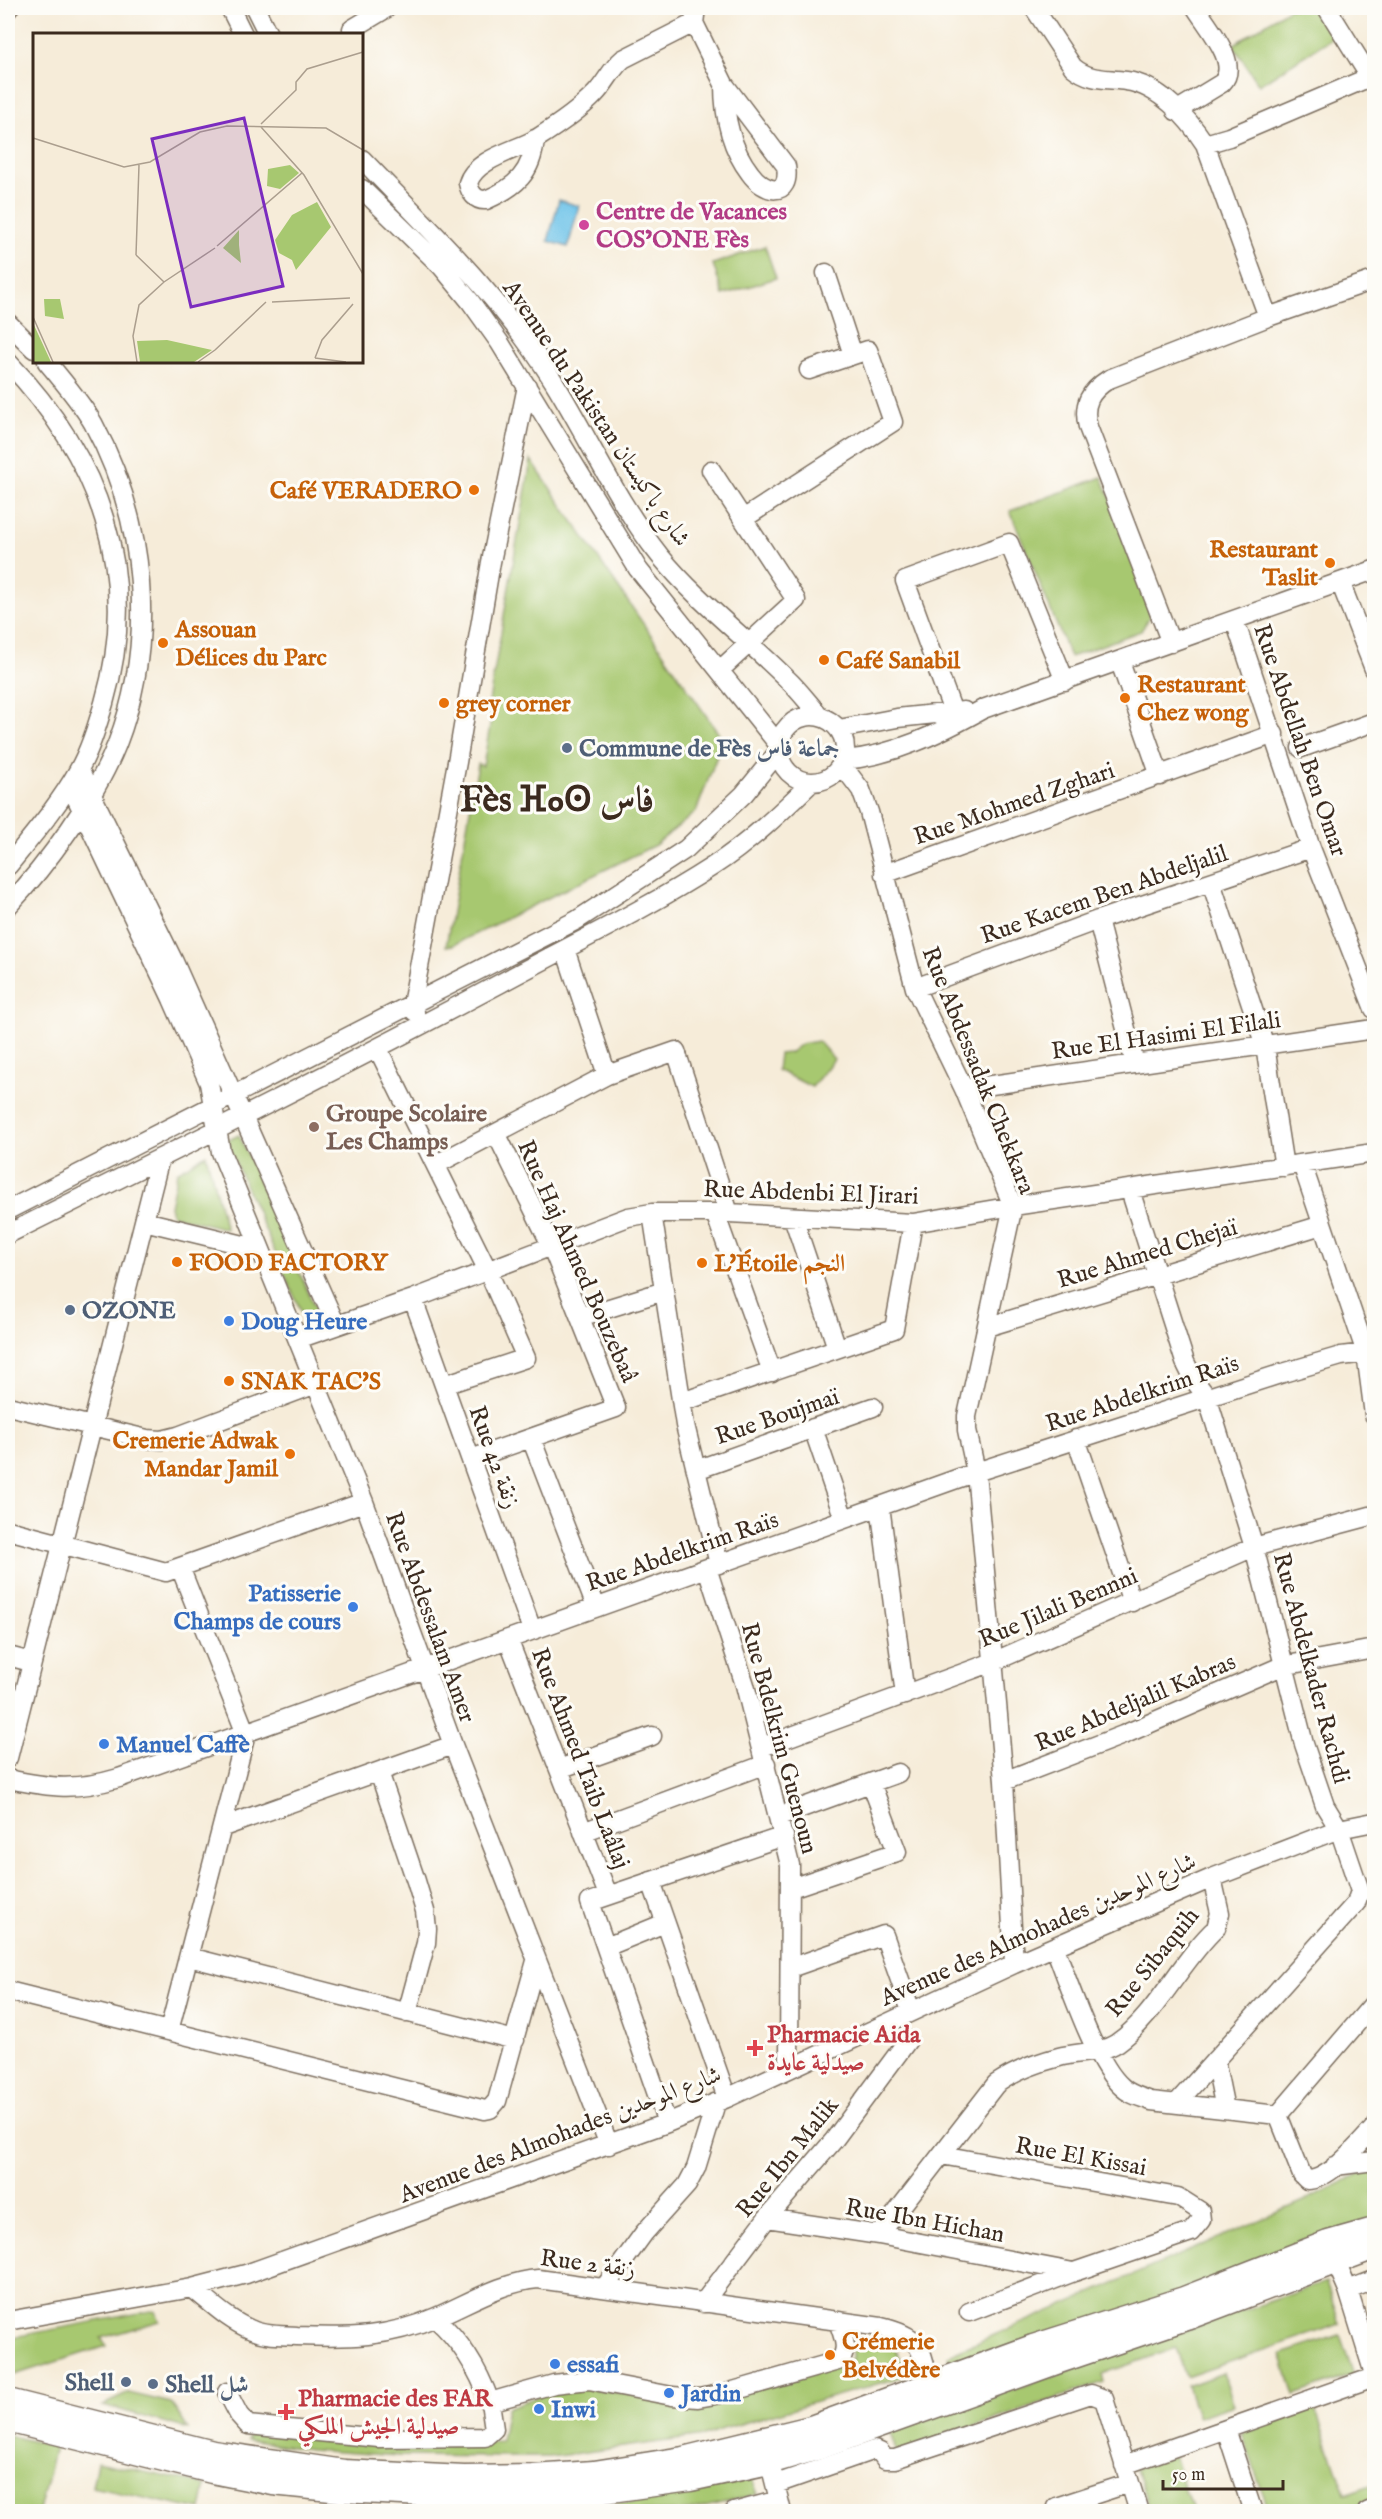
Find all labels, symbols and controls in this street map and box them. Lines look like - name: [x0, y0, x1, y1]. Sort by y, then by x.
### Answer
- inset map: [33, 33, 363, 363]
- place label: Centre de Vacances COS’ONE Fès: [596, 197, 788, 256]
- marker: Centre de Vacances COS’ONE Fès: [577, 218, 591, 232]
- street label: Avenue du Pakistan شارع باكيستان: [492, 274, 697, 555]
- place label: Café VERADERO: [270, 476, 462, 507]
- marker: Café VERADERO: [467, 483, 481, 497]
- place label: Restaurant Taslit: [1209, 535, 1319, 594]
- marker: Restaurant Taslit: [1323, 556, 1337, 570]
- place label: Assouan Délices du Parc: [174, 615, 327, 674]
- street label: Rue Abdellah Ben Omar: [1245, 620, 1354, 861]
- marker: Assouan Délices du Parc: [156, 636, 170, 650]
- place label: Café Sanabil: [836, 646, 960, 677]
- marker: Café Sanabil: [817, 653, 831, 667]
- place label: Restaurant Chez wong: [1137, 670, 1249, 729]
- place label: grey corner: [456, 689, 571, 720]
- marker: Restaurant Chez wong: [1118, 691, 1132, 705]
- marker: grey corner: [437, 696, 451, 710]
- place label: Commune de Fès جماعة فاس: [579, 734, 840, 765]
- marker: Commune de Fès جماعة فاس: [560, 741, 574, 755]
- street label: Rue Mohmed Zghari: [910, 755, 1119, 853]
- district label: Fès ⴼⴰⵙ فاس: [460, 778, 654, 824]
- street label: Rue Kacem Ben Abdeljalil: [977, 838, 1233, 952]
- street label: Rue Abdessadak Chekkara: [914, 942, 1042, 1199]
- street label: Rue El Hasimi El Filali: [1049, 1005, 1283, 1068]
- place label: Groupe Scolaire Les Champs: [326, 1099, 487, 1158]
- marker: Groupe Scolaire Les Champs: [307, 1120, 321, 1134]
- street label: Rue Haj Ahmed Bouzebaâ: [509, 1136, 644, 1388]
- street label: Rue Abdenbi El Jirari: [703, 1174, 919, 1213]
- street label: Rue Ahmed Chejaï: [1054, 1212, 1242, 1297]
- place label: FOOD FACTORY: [189, 1248, 389, 1279]
- place label: L'Étoile النجم: [714, 1249, 845, 1285]
- marker: FOOD FACTORY: [170, 1255, 184, 1269]
- marker: L'Étoile النجم: [695, 1256, 709, 1270]
- place label: OZONE: [82, 1296, 176, 1327]
- marker: OZONE: [63, 1303, 77, 1317]
- place label: Doug Heure: [241, 1307, 367, 1338]
- marker: Doug Heure: [222, 1314, 236, 1328]
- street label: Rue Abdelkrim Raïs: [1042, 1349, 1243, 1440]
- place label: SNAK TAC'S: [241, 1367, 381, 1398]
- marker: SNAK TAC'S: [222, 1374, 236, 1388]
- street label: Rue Boujmaï: [711, 1382, 844, 1453]
- street label: Rue 42 زنقة: [461, 1402, 527, 1513]
- place label: Cremerie Adwak Mandar Jamil: [112, 1426, 279, 1485]
- marker: Cremerie Adwak Mandar Jamil: [283, 1447, 297, 1461]
- street label: Rue Abdelkrim Raïs: [582, 1505, 783, 1600]
- street label: Rue Abdessalam Amer: [377, 1508, 482, 1727]
- street label: Rue Abdelkader Rachdi: [1265, 1549, 1356, 1787]
- street label: Rue Jilali Bennni: [974, 1561, 1143, 1656]
- place label: Patisserie Champs de cours: [174, 1579, 342, 1638]
- marker: Patisserie Champs de cours: [346, 1600, 360, 1614]
- street label: Rue Bdelkrim Guenoun: [733, 1619, 824, 1858]
- street label: Rue Ahmed Taib Laâlaj: [523, 1644, 636, 1873]
- street label: Rue Abdeljalil Kabras: [1030, 1647, 1241, 1760]
- place label: Manuel Caffè: [116, 1730, 250, 1761]
- marker: Manuel Caffè: [97, 1737, 111, 1751]
- street label: Avenue des Almohades شارع الموحدين: [875, 1847, 1203, 2017]
- street label: Rue Sibaquih: [1100, 1902, 1207, 2024]
- place label: Pharmacie Aida صيدلية عايدة: [767, 2020, 921, 2079]
- marker: Pharmacie Aida صيدلية عايدة: [748, 2041, 762, 2055]
- street label: Avenue des Almohades شارع الموحدين: [394, 2060, 727, 2214]
- street label: Rue Ibn Malik: [730, 2091, 846, 2225]
- street label: Rue El Kissai: [1013, 2131, 1149, 2184]
- street label: Rue Ibn Hichan: [843, 2192, 1007, 2251]
- street label: Rue 2 زنقة: [538, 2243, 637, 2286]
- place label: Crémerie Belvédère: [842, 2327, 940, 2386]
- marker: Crémerie Belvédère: [823, 2348, 837, 2362]
- place label: essafi: [567, 2350, 619, 2381]
- marker: essafi: [548, 2357, 562, 2371]
- place label: Shell: [65, 2368, 114, 2399]
- place label: Shell شل: [165, 2370, 249, 2401]
- marker: Shell: [119, 2375, 133, 2389]
- marker: Shell شل: [146, 2377, 160, 2391]
- place label: Jardin: [678, 2379, 742, 2410]
- place label: Pharmacie des FAR صيدلية الجيش الملكي: [298, 2384, 494, 2448]
- marker: Jardin: [662, 2386, 676, 2400]
- place label: Inwi: [551, 2395, 597, 2426]
- marker: Inwi: [532, 2402, 546, 2416]
- marker: Pharmacie des FAR صيدلية الجيش الملكي: [279, 2405, 293, 2419]
- scale bar: [1163, 2453, 1283, 2491]
- text: 50 m: [1172, 2464, 1205, 2487]

